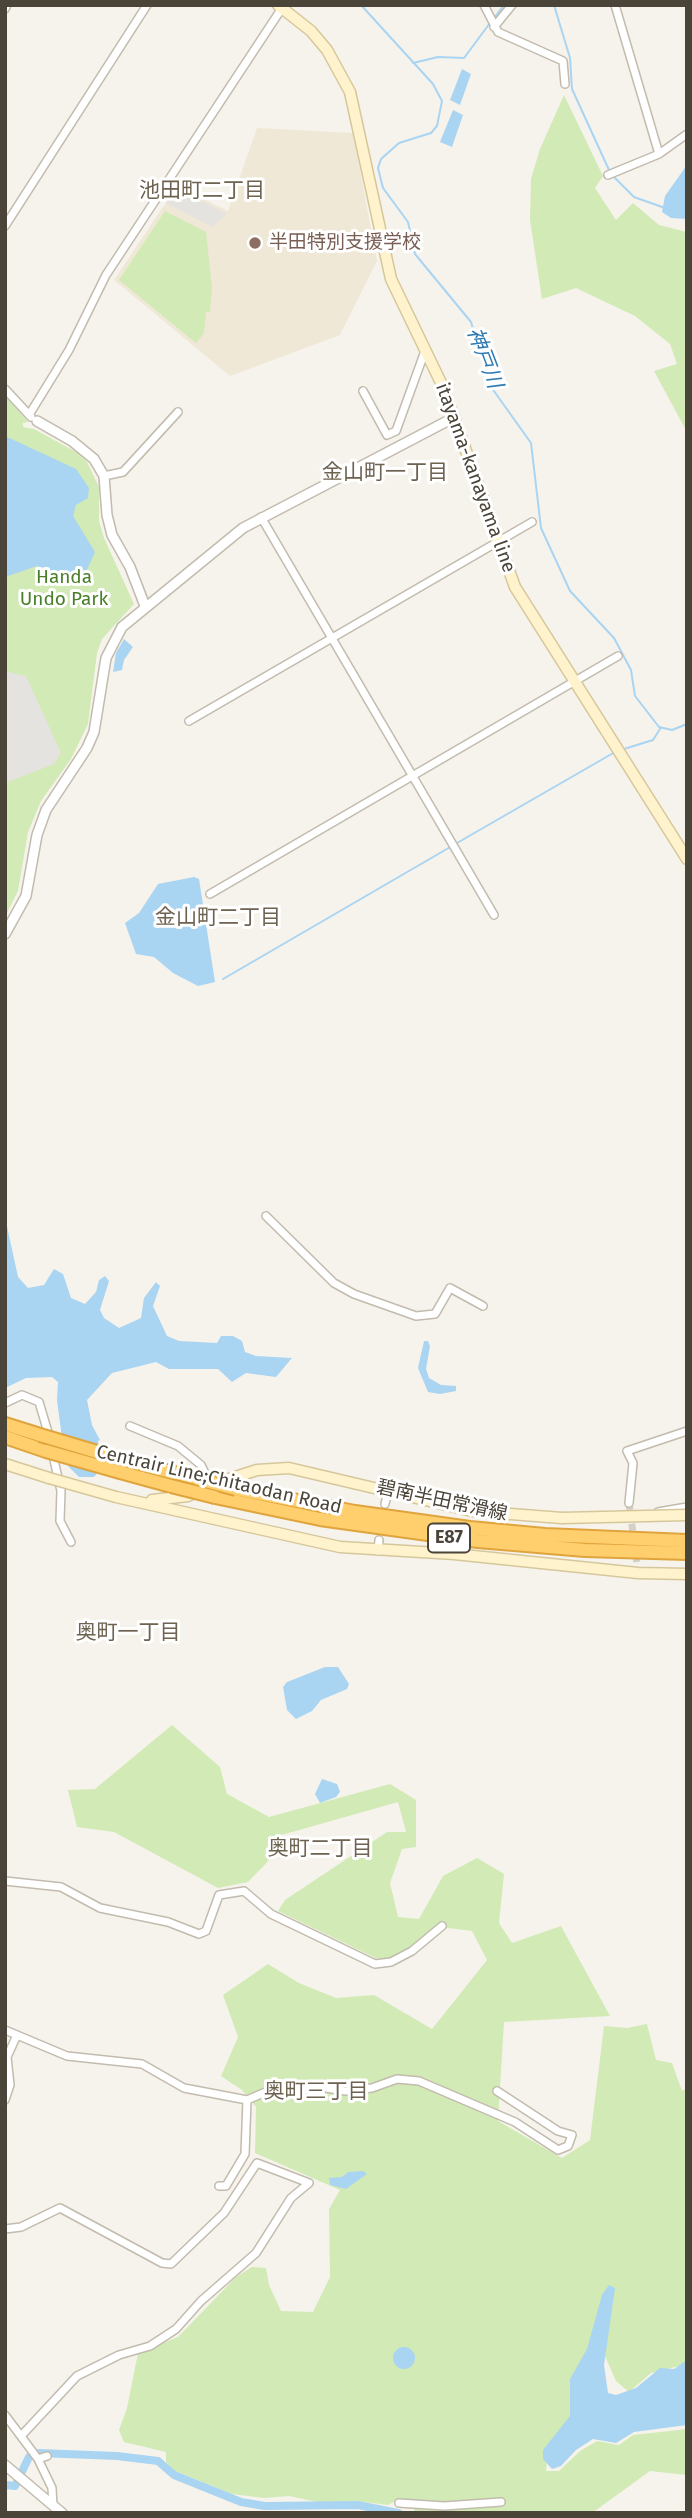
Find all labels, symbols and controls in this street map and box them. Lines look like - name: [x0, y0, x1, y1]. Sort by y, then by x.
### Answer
- district label: 池田町二丁目: [139, 178, 265, 204]
- place label: 半田特別支援学校: [269, 232, 421, 254]
- marker: 半田特別支援学校: [247, 235, 263, 251]
- water label: 神戸川: [461, 324, 507, 392]
- street label: itayama-kanayama line: [430, 380, 520, 576]
- district label: 金山町一丁目: [322, 460, 448, 486]
- park label: Handa Undo Park: [20, 567, 108, 611]
- district label: 金山町二丁目: [155, 905, 281, 931]
- street label: Centrair Line;Chitaodan Road: [94, 1441, 344, 1519]
- street label: 碧南半田常滑線: [375, 1476, 509, 1526]
- road number: E87: [428, 1524, 470, 1553]
- district label: 奥町一丁目: [76, 1620, 180, 1646]
- district label: 奥町二丁目: [268, 1836, 372, 1862]
- district label: 奥町三丁目: [264, 2079, 368, 2105]

